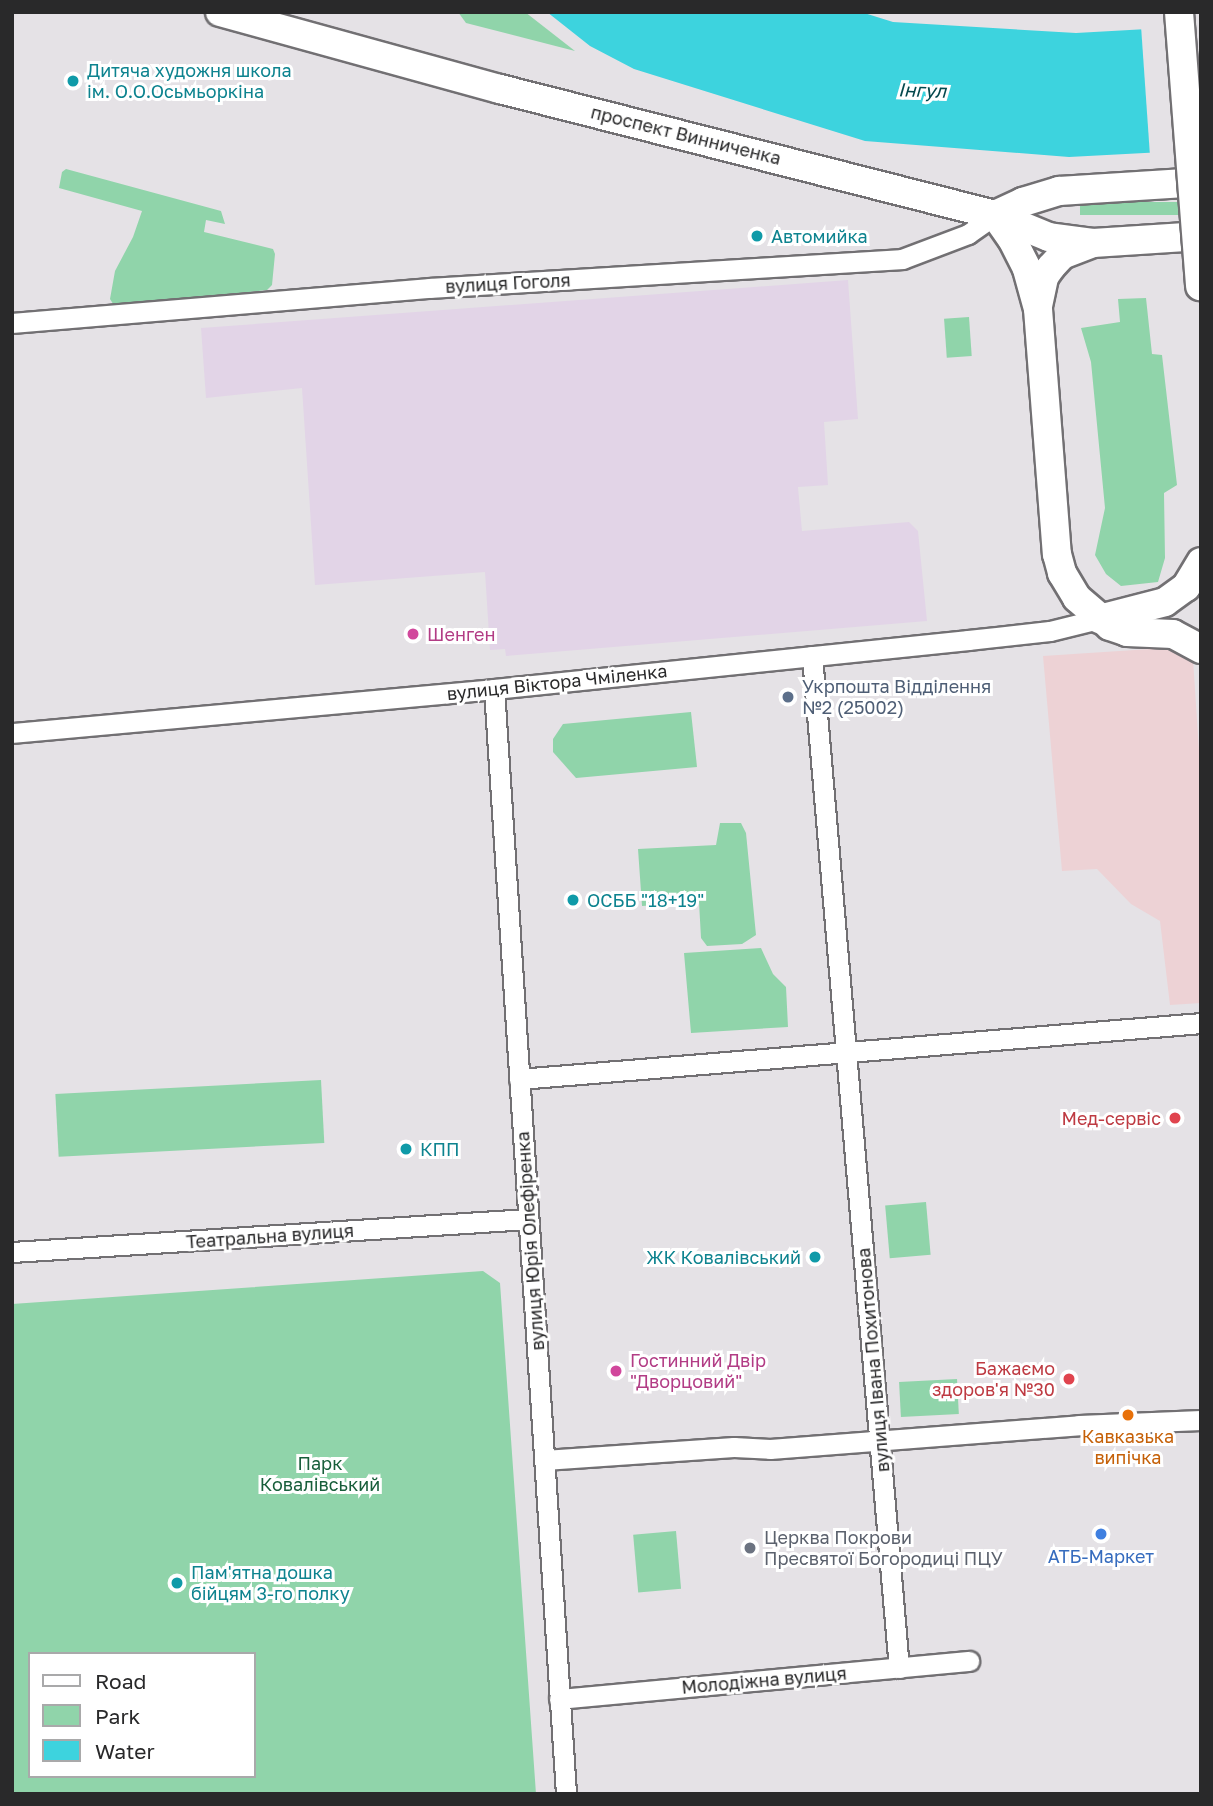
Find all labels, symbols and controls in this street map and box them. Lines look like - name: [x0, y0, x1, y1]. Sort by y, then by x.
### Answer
- place label: Дитяча художня школа ім. О.О.Осьмьоркіна: [87, 60, 292, 102]
- marker: Дитяча художня школа ім. О.О.Осьмьоркіна: [65, 73, 81, 89]
- water label: Інгул: [898, 78, 946, 102]
- street label: проспект Винниченка: [589, 101, 783, 169]
- place label: Автомийка: [771, 225, 868, 247]
- marker: Автомийка: [749, 228, 765, 244]
- street label: вулиця Гоголя: [445, 269, 571, 297]
- place label: Шенген: [427, 623, 495, 645]
- marker: Шенген: [405, 626, 421, 642]
- street label: вулиця Віктора Чміленка: [446, 660, 668, 704]
- place label: Укрпошта Відділення №2 (25002): [802, 676, 991, 718]
- marker: Укрпошта Відділення №2 (25002): [780, 689, 796, 705]
- place label: ОСББ "18+19": [587, 889, 704, 911]
- marker: ОСББ "18+19": [565, 892, 581, 908]
- place label: Мед-сервіс: [1061, 1107, 1161, 1129]
- marker: Мед-сервіс: [1167, 1110, 1183, 1126]
- street label: вулиця Юрія Олефіренка: [512, 1131, 548, 1351]
- place label: КПП: [420, 1138, 460, 1160]
- marker: КПП: [398, 1141, 414, 1157]
- street label: Театральна вулиця: [185, 1219, 355, 1253]
- place label: ЖК Ковалівський: [646, 1246, 801, 1268]
- street label: вулиця Івана Похитонова: [852, 1247, 894, 1473]
- marker: ЖК Ковалівський: [807, 1249, 823, 1265]
- place label: Гостинний Двір "Дворцовий": [630, 1350, 766, 1392]
- place label: Бажаємо здоров'я №30: [932, 1358, 1055, 1400]
- marker: Гостинний Двір "Дворцовий": [608, 1363, 624, 1379]
- marker: Бажаємо здоров'я №30: [1061, 1371, 1077, 1387]
- marker: Кавказька випічка: [1120, 1407, 1136, 1423]
- place label: Кавказька випічка: [1082, 1426, 1174, 1468]
- park label: Парк Ковалівський: [260, 1453, 380, 1496]
- marker: АТБ-Маркет: [1093, 1526, 1109, 1542]
- place label: Церква Покрови Пресвятої Богородиці ПЦУ: [764, 1527, 1003, 1570]
- marker: Церква Покрови Пресвятої Богородиці ПЦУ: [742, 1540, 758, 1556]
- place label: АТБ-Маркет: [1048, 1545, 1154, 1567]
- place label: Пам'ятна дошка бійцям 3-го полку: [191, 1562, 350, 1604]
- marker: Пам'ятна дошка бійцям 3-го полку: [169, 1575, 185, 1591]
- legend: [28, 1652, 256, 1778]
- street label: Молодіжна вулиця: [681, 1662, 847, 1698]
- text: Road: [95, 1668, 146, 1694]
- text: Park: [95, 1703, 140, 1729]
- text: Water: [95, 1738, 155, 1764]

